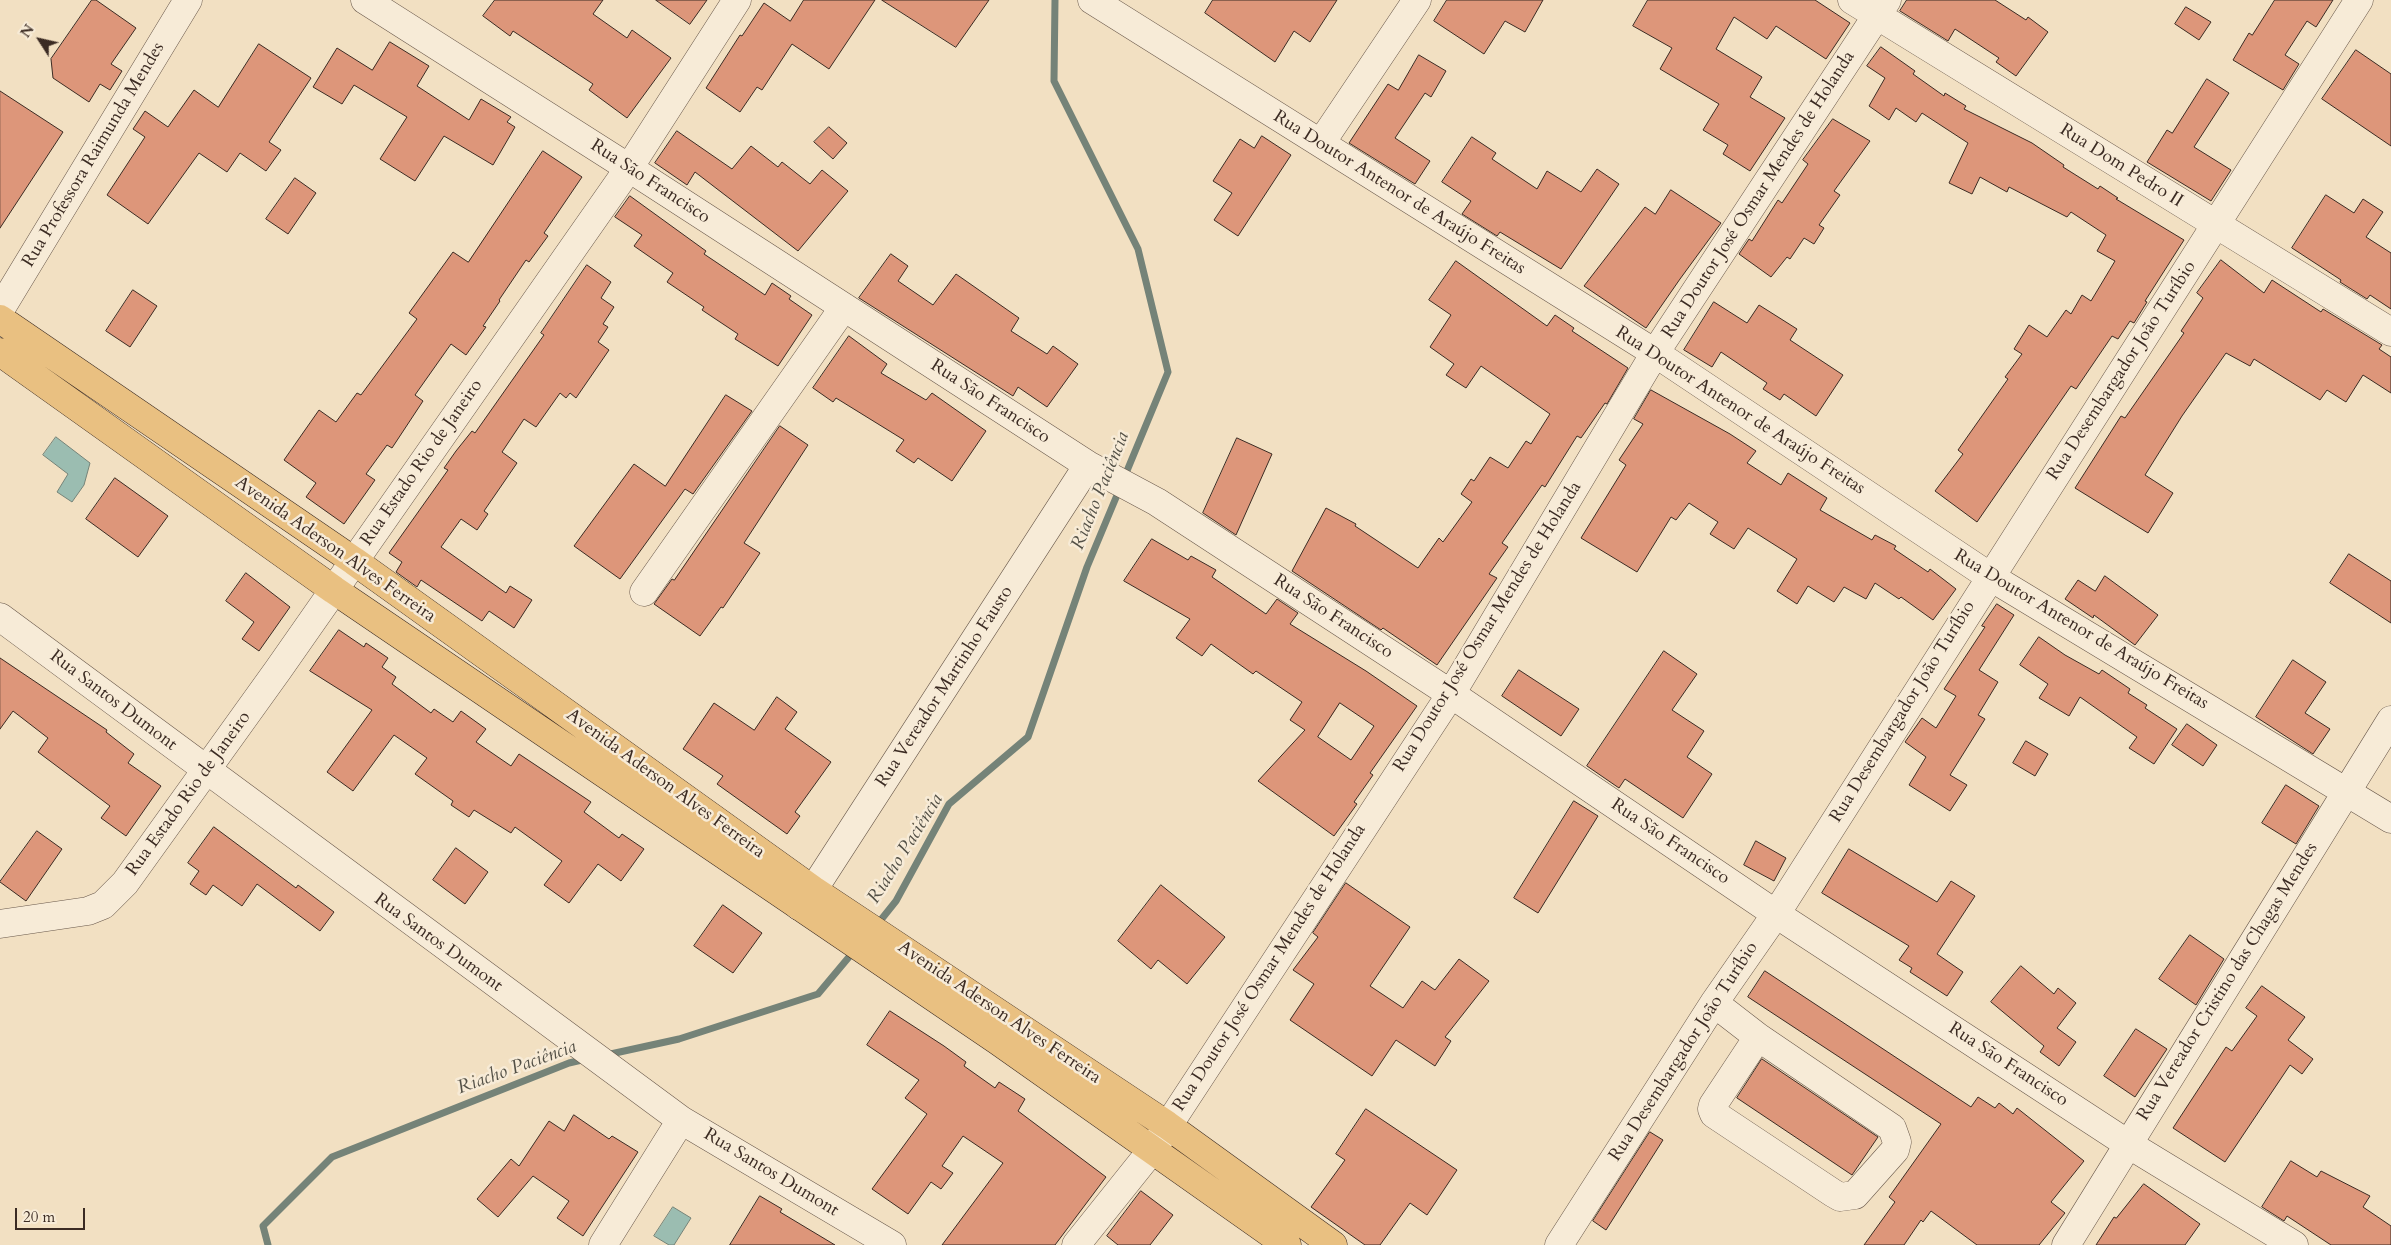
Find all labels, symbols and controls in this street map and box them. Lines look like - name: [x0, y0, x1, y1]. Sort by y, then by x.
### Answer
- north arrow: [15, 15, 65, 65]
- text: N: [16, 21, 39, 42]
- street label: Rua Professora Raimunda Mendes: [18, 39, 170, 271]
- street label: Rua Doutor José Osmar Mendes de Holanda: [1658, 47, 1860, 343]
- street label: Rua Doutor Antenor de Araújo Freitas: [1269, 106, 1529, 280]
- street label: Rua Dom Pedro II: [2055, 119, 2187, 213]
- street label: Rua São Francisco: [586, 135, 714, 229]
- street label: Rua Desembargador João Turíbio: [2043, 257, 2201, 485]
- street label: Rua Doutor Antenor de Araújo Freitas: [1611, 322, 1869, 500]
- street label: Rua São Francisco: [926, 355, 1054, 449]
- street label: Rua Estado Rio de Janeiro: [356, 376, 488, 550]
- water label: Riacho Paciência: [1067, 429, 1135, 553]
- street label: Avenida Aderson Alves Ferreira: [230, 472, 440, 628]
- street label: Rua Doutor José Osmar Mendes de Holanda: [1389, 478, 1587, 776]
- street label: Rua Doutor Antenor de Araújo Freitas: [1950, 545, 2212, 715]
- street label: Rua São Francisco: [1269, 570, 1397, 664]
- street label: Rua Vereador Martinho Fausto: [872, 582, 1018, 792]
- street label: Rua Desembargador João Turíbio: [1826, 597, 1980, 827]
- street label: Rua Santos Dumont: [45, 646, 181, 756]
- street label: Avenida Aderson Alves Ferreira: [562, 705, 768, 863]
- street label: Rua Estado Rio de Janeiro: [122, 708, 256, 880]
- water label: Riacho Paciência: [863, 790, 949, 908]
- street label: Rua São Francisco: [1607, 794, 1733, 890]
- street label: Rua Doutor José Osmar Mendes de Holanda: [1169, 820, 1371, 1116]
- street label: Rua Vereador Cristino das Chagas Mendes: [2133, 839, 2323, 1125]
- street label: Rua Santos Dumont: [370, 889, 506, 997]
- street label: Avenida Aderson Alves Ferreira: [893, 937, 1105, 1089]
- street label: Rua Desembargador João Turíbio: [1605, 938, 1763, 1166]
- street label: Rua São Francisco: [1944, 1018, 2072, 1112]
- water label: Riacho Paciência: [454, 1036, 580, 1100]
- street label: Rua Santos Dumont: [700, 1124, 842, 1222]
- scale bar: [18, 1198, 88, 1230]
- text: 20 m: [23, 1207, 55, 1227]

